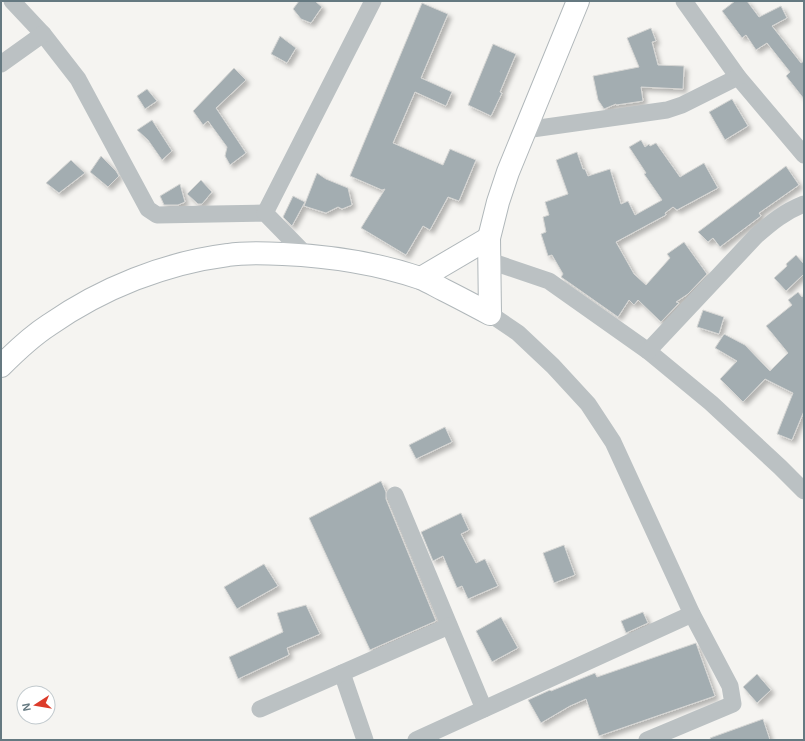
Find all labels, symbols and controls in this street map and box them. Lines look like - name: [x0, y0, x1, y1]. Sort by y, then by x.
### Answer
- north arrow: [16, 685, 56, 725]
- text: N: [20, 702, 33, 712]

